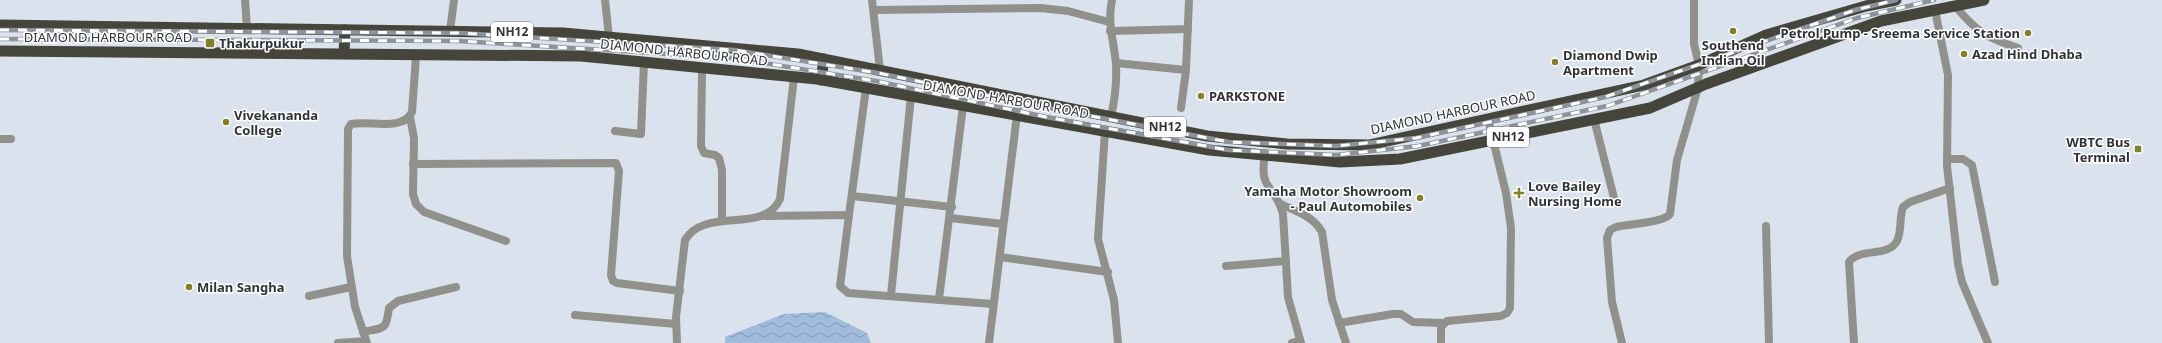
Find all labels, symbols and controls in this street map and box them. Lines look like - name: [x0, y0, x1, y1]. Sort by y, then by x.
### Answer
- road number: NH12: [491, 22, 533, 42]
- place label: Petrol Pump - Sreema Service Station: [1781, 24, 2020, 42]
- marker: Southend Indian Oil: [1728, 26, 1738, 36]
- street label: DIAMOND HARBOUR ROAD: [24, 28, 192, 46]
- marker: Petrol Pump - Sreema Service Station: [2023, 28, 2033, 38]
- place label: Thakurpukur: [219, 34, 304, 52]
- street label: DIAMOND HARBOUR ROAD: [599, 34, 769, 70]
- place label: Southend Indian Oil: [1701, 36, 1765, 69]
- marker: Thakurpukur: [204, 37, 216, 49]
- place label: Azad Hind Dhaba: [1972, 45, 2082, 63]
- place label: Diamond Dwip Apartment: [1563, 46, 1658, 79]
- marker: Azad Hind Dhaba: [1959, 49, 1969, 59]
- marker: Diamond Dwip Apartment: [1550, 57, 1560, 67]
- street label: DIAMOND HARBOUR ROAD: [922, 76, 1090, 122]
- street label: DIAMOND HARBOUR ROAD: [1369, 86, 1537, 138]
- place label: PARKSTONE: [1209, 87, 1285, 105]
- marker: PARKSTONE: [1196, 91, 1206, 101]
- place label: Vivekananda College: [234, 106, 318, 139]
- marker: Vivekananda College: [221, 117, 231, 127]
- road number: NH12: [1144, 117, 1186, 137]
- road number: NH12: [1487, 127, 1529, 147]
- place label: WBTC Bus Terminal: [2066, 133, 2130, 166]
- marker: WBTC Bus Terminal: [2133, 144, 2143, 154]
- place label: Love Bailey Nursing Home: [1528, 177, 1622, 210]
- place label: Yamaha Motor Showroom - Paul Automobiles: [1244, 182, 1412, 215]
- marker: Love Bailey Nursing Home: [1513, 187, 1525, 199]
- marker: Yamaha Motor Showroom - Paul Automobiles: [1415, 193, 1425, 203]
- place label: Milan Sangha: [197, 278, 285, 296]
- marker: Milan Sangha: [184, 282, 194, 292]

